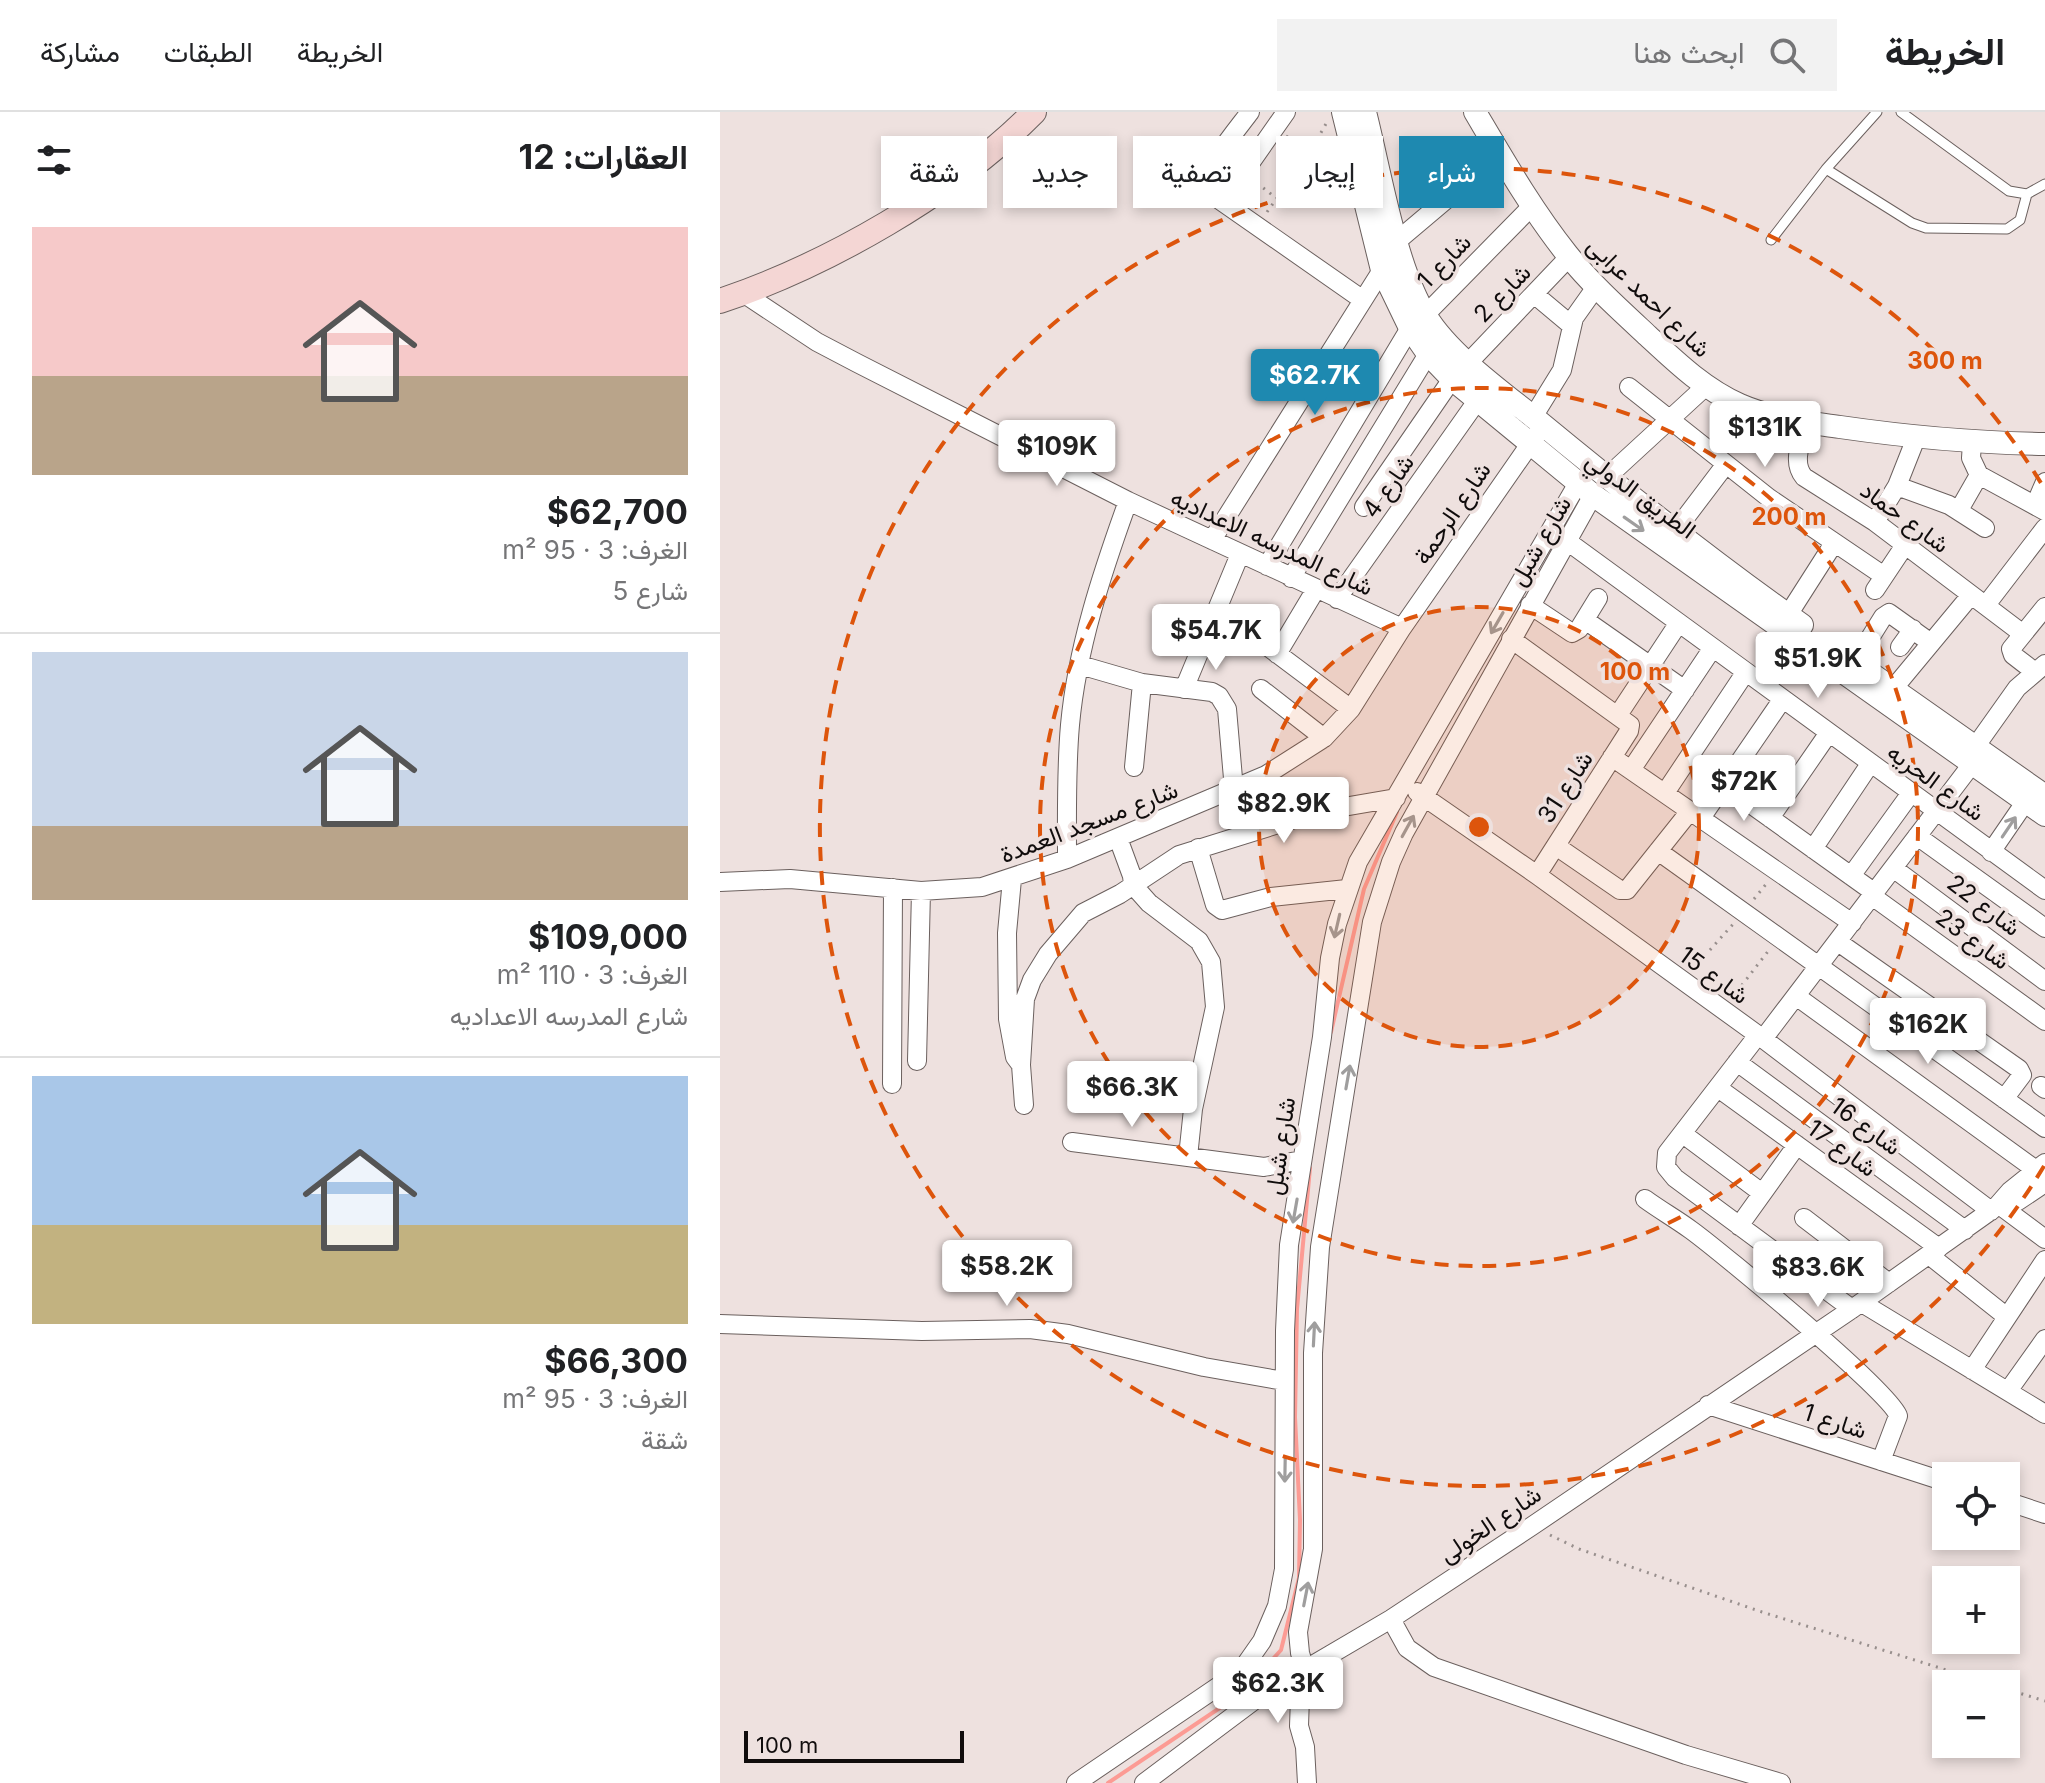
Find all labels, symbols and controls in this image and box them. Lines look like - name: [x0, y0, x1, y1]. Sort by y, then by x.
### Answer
- search box: [1277, 19, 1837, 91]
- text: الخريطة: [1885, 28, 2005, 74]
- icon: search: [1765, 33, 1809, 77]
- text: ابحث هنا: [1633, 34, 1745, 70]
- text: مشاركة: [40, 35, 120, 69]
- text: الطبقات: [164, 35, 253, 69]
- text: الخريطة: [297, 35, 383, 69]
- text: العقارات: 12: [519, 136, 688, 177]
- chip: شقة: [881, 136, 987, 208]
- chip: جديد: [1003, 136, 1117, 208]
- chip: تصفية: [1133, 136, 1260, 208]
- chip: إيجار: [1276, 136, 1383, 208]
- chip: شراء: [1399, 136, 1504, 208]
- icon: filters: [32, 138, 76, 182]
- street label: شارع 1: [1411, 228, 1478, 296]
- street label: شارع احمد عرابى: [1580, 231, 1717, 365]
- street label: شارع 2: [1467, 258, 1538, 330]
- icon: home: [288, 279, 432, 423]
- text: 300 m: [1907, 346, 1983, 375]
- pin: $62.7K: [1250, 349, 1380, 417]
- text: $62.7K: [1269, 359, 1361, 390]
- pin: $131K: [1709, 401, 1821, 469]
- text: $131K: [1728, 411, 1802, 442]
- pin: $109K: [1001, 420, 1113, 488]
- text: $109K: [1016, 430, 1098, 461]
- street label: الطريق الدولي: [1577, 445, 1702, 549]
- street label: شارع 4: [1356, 449, 1422, 524]
- street label: شارع الرحمة: [1407, 456, 1498, 571]
- street label: شارع حماد: [1854, 475, 1955, 561]
- street label: شارع المدرسه الاعداديه: [1165, 482, 1378, 603]
- text: $62,700: [547, 491, 688, 532]
- street label: شارع شبل: [1503, 491, 1579, 592]
- text: 200 m: [1751, 502, 1827, 531]
- one-way arrow: [1622, 516, 1644, 532]
- text: الغرف: 3 · 95 m²: [502, 534, 688, 565]
- text: شارع 5: [613, 575, 688, 606]
- pin: $54.7K: [1151, 604, 1281, 672]
- one-way arrow: [1489, 611, 1504, 635]
- text: $54.7K: [1170, 614, 1262, 645]
- pin: $51.9K: [1753, 632, 1883, 700]
- text: $51.9K: [1774, 642, 1862, 673]
- text: 100 m: [1600, 657, 1670, 686]
- icon: home: [288, 704, 432, 848]
- street label: شارع الحريه: [1881, 737, 1990, 829]
- street label: شارع 31: [1531, 746, 1601, 829]
- pin: $72K: [1697, 755, 1791, 823]
- text: $72K: [1710, 765, 1778, 796]
- street label: شارع مسجد العمدة: [996, 775, 1183, 871]
- pin: $82.9K: [1219, 777, 1349, 845]
- text: $82.9K: [1237, 787, 1331, 818]
- centre of rings: [1465, 813, 1493, 841]
- one-way arrow: [1401, 814, 1417, 838]
- one-way arrow: [2001, 816, 2017, 838]
- street label: شارع 22: [1940, 868, 2026, 944]
- street label: شارع 23: [1929, 902, 2016, 977]
- one-way arrow: [1329, 913, 1344, 939]
- text: $109,000: [528, 916, 688, 957]
- street label: شارع 15: [1672, 940, 1755, 1012]
- text: الغرف: 3 · 110 m²: [497, 959, 688, 990]
- pin: $162K: [1872, 998, 1984, 1066]
- text: شارع المدرسه الاعداديه: [450, 1000, 688, 1031]
- text: $162K: [1888, 1008, 1968, 1039]
- pin: $66.3K: [1067, 1061, 1197, 1129]
- one-way arrow: [1342, 1065, 1357, 1090]
- text: $66.3K: [1085, 1071, 1179, 1102]
- street label: شارع 16: [1824, 1091, 1907, 1163]
- street label: شارع شبل: [1259, 1095, 1303, 1197]
- street label: شارع 17: [1801, 1113, 1882, 1184]
- icon: home: [288, 1128, 432, 1272]
- one-way arrow: [1286, 1198, 1301, 1223]
- pin: $58.2K: [942, 1240, 1072, 1308]
- pin: $83.6K: [1753, 1241, 1883, 1309]
- text: $58.2K: [960, 1250, 1054, 1281]
- text: $83.6K: [1771, 1251, 1865, 1282]
- one-way arrow: [1307, 1321, 1322, 1348]
- text: $66,300: [544, 1340, 688, 1381]
- text: الغرف: 3 · 95 m²: [502, 1383, 688, 1414]
- street label: شارع 1: [1799, 1397, 1870, 1447]
- text: شقة: [641, 1424, 688, 1455]
- one-way arrow: [1278, 1456, 1293, 1483]
- map controls: [1932, 1462, 2020, 1758]
- button: locate: [1932, 1462, 2020, 1550]
- street label: شارع الخولى: [1433, 1479, 1548, 1570]
- button: +: [1932, 1566, 2020, 1654]
- one-way arrow: [1300, 1582, 1315, 1607]
- pin: $62.3K: [1213, 1657, 1343, 1725]
- text: $62.3K: [1231, 1667, 1325, 1698]
- button: −: [1932, 1670, 2020, 1758]
- scale bar: [744, 1727, 964, 1763]
- text: 100 m: [756, 1732, 818, 1758]

